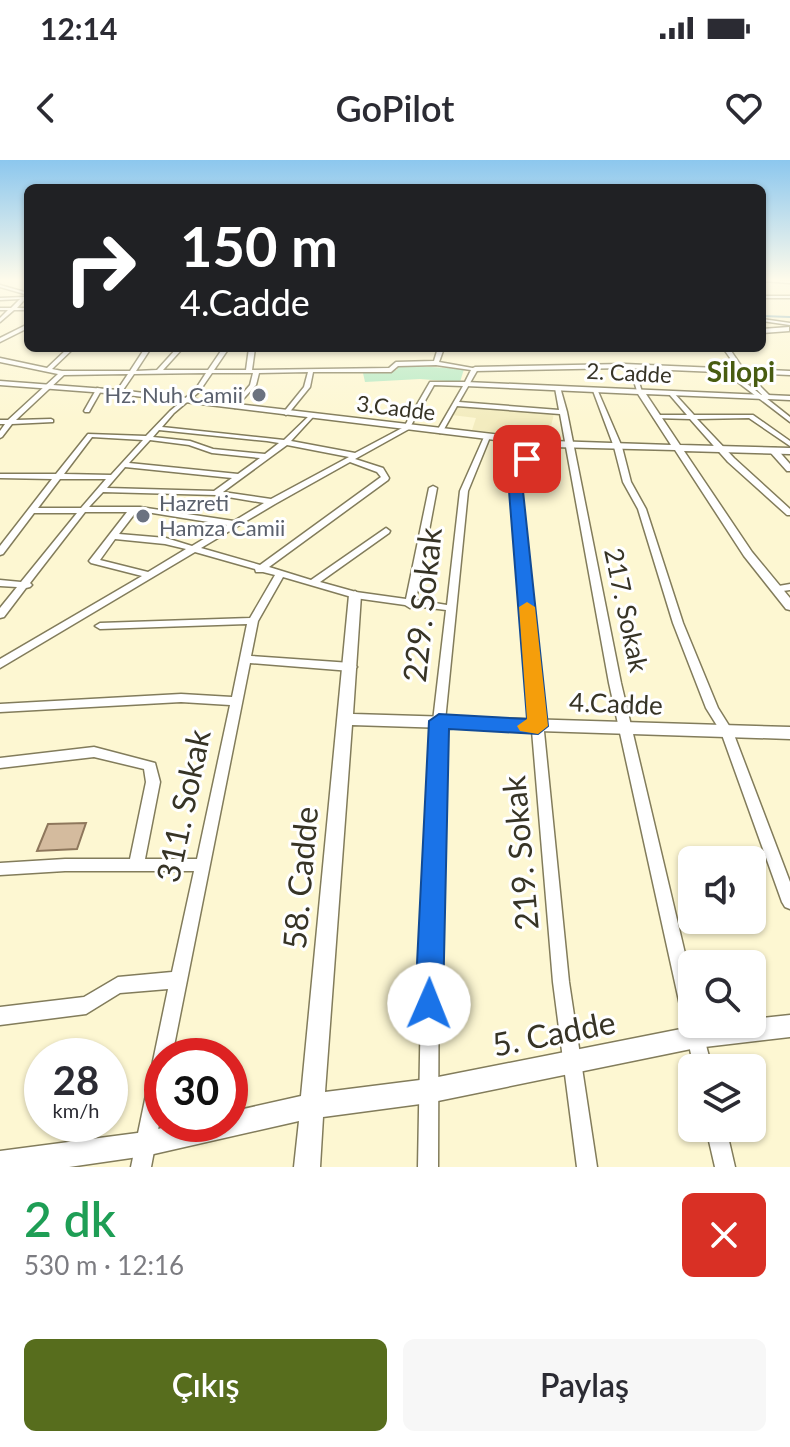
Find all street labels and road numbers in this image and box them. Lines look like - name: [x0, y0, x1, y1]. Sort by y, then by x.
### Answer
- street label: 2. Cadde: [586, 357, 672, 388]
- street label: 3.Cadde: [355, 389, 437, 426]
- street label: 229. Sokak: [394, 525, 449, 684]
- street label: 217. Sokak: [598, 545, 656, 676]
- street label: 4.Cadde: [569, 685, 663, 721]
- street label: 311. Sokak: [147, 725, 218, 886]
- street label: 219. Sokak: [493, 773, 546, 932]
- street label: 58. Cadde: [274, 805, 325, 951]
- street label: 5. Cadde: [489, 1002, 618, 1064]

